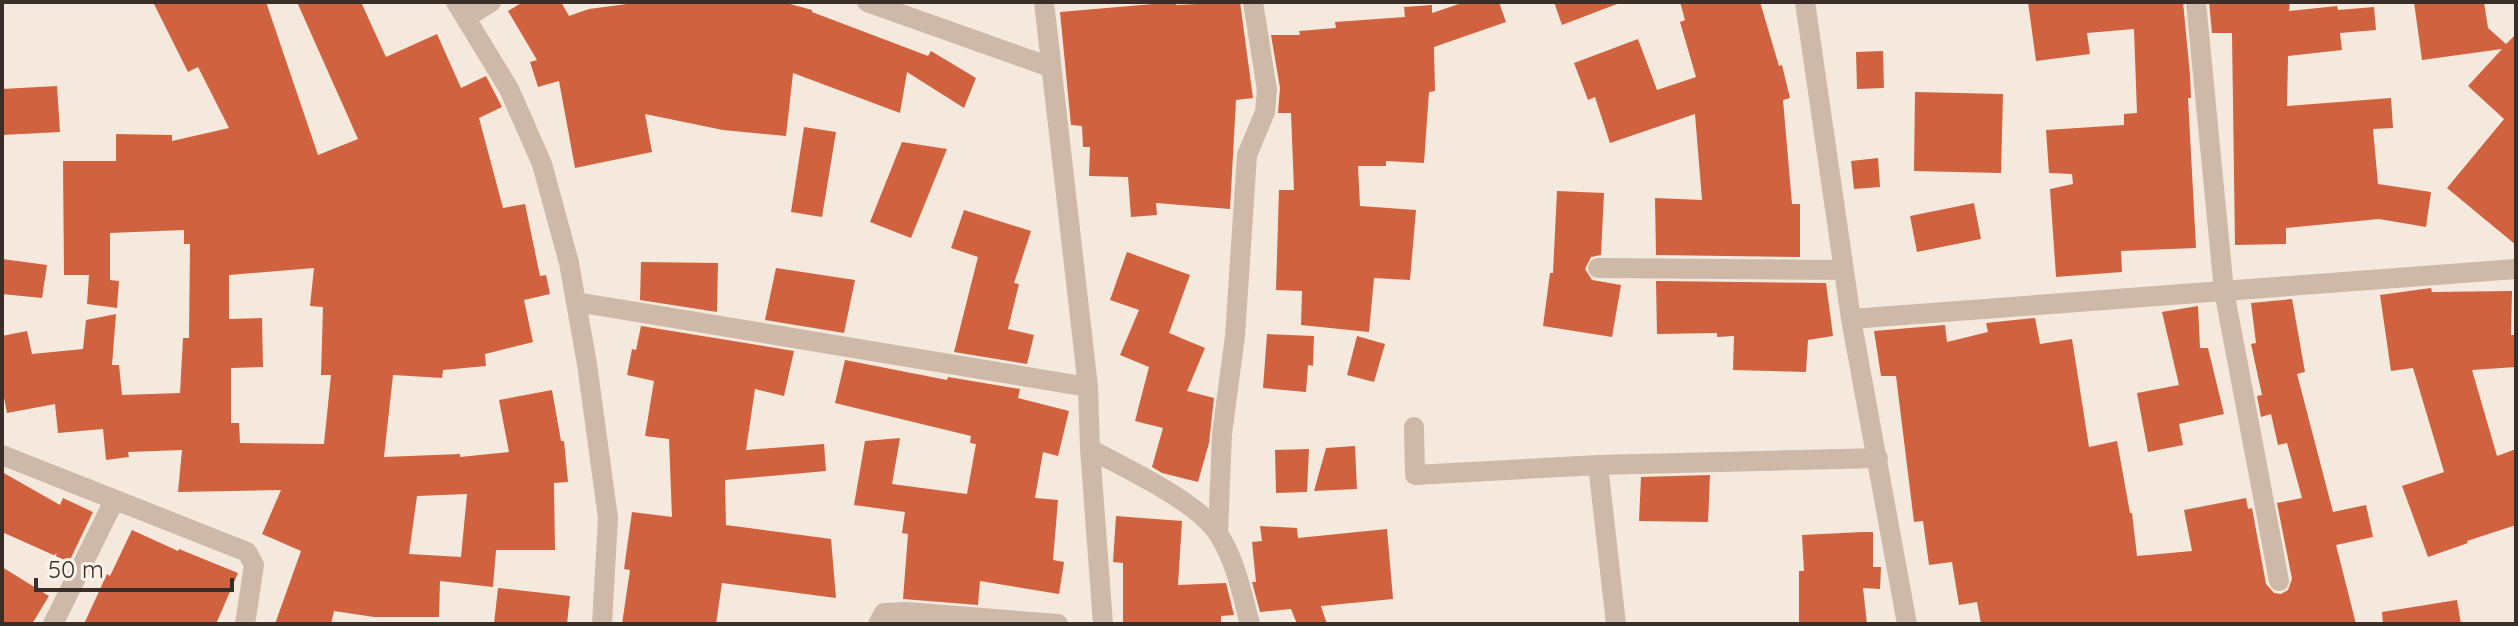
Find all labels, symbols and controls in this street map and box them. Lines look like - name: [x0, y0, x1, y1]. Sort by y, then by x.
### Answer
- scale bar: [36, 542, 232, 592]
- text: 50 m: [48, 554, 104, 584]

